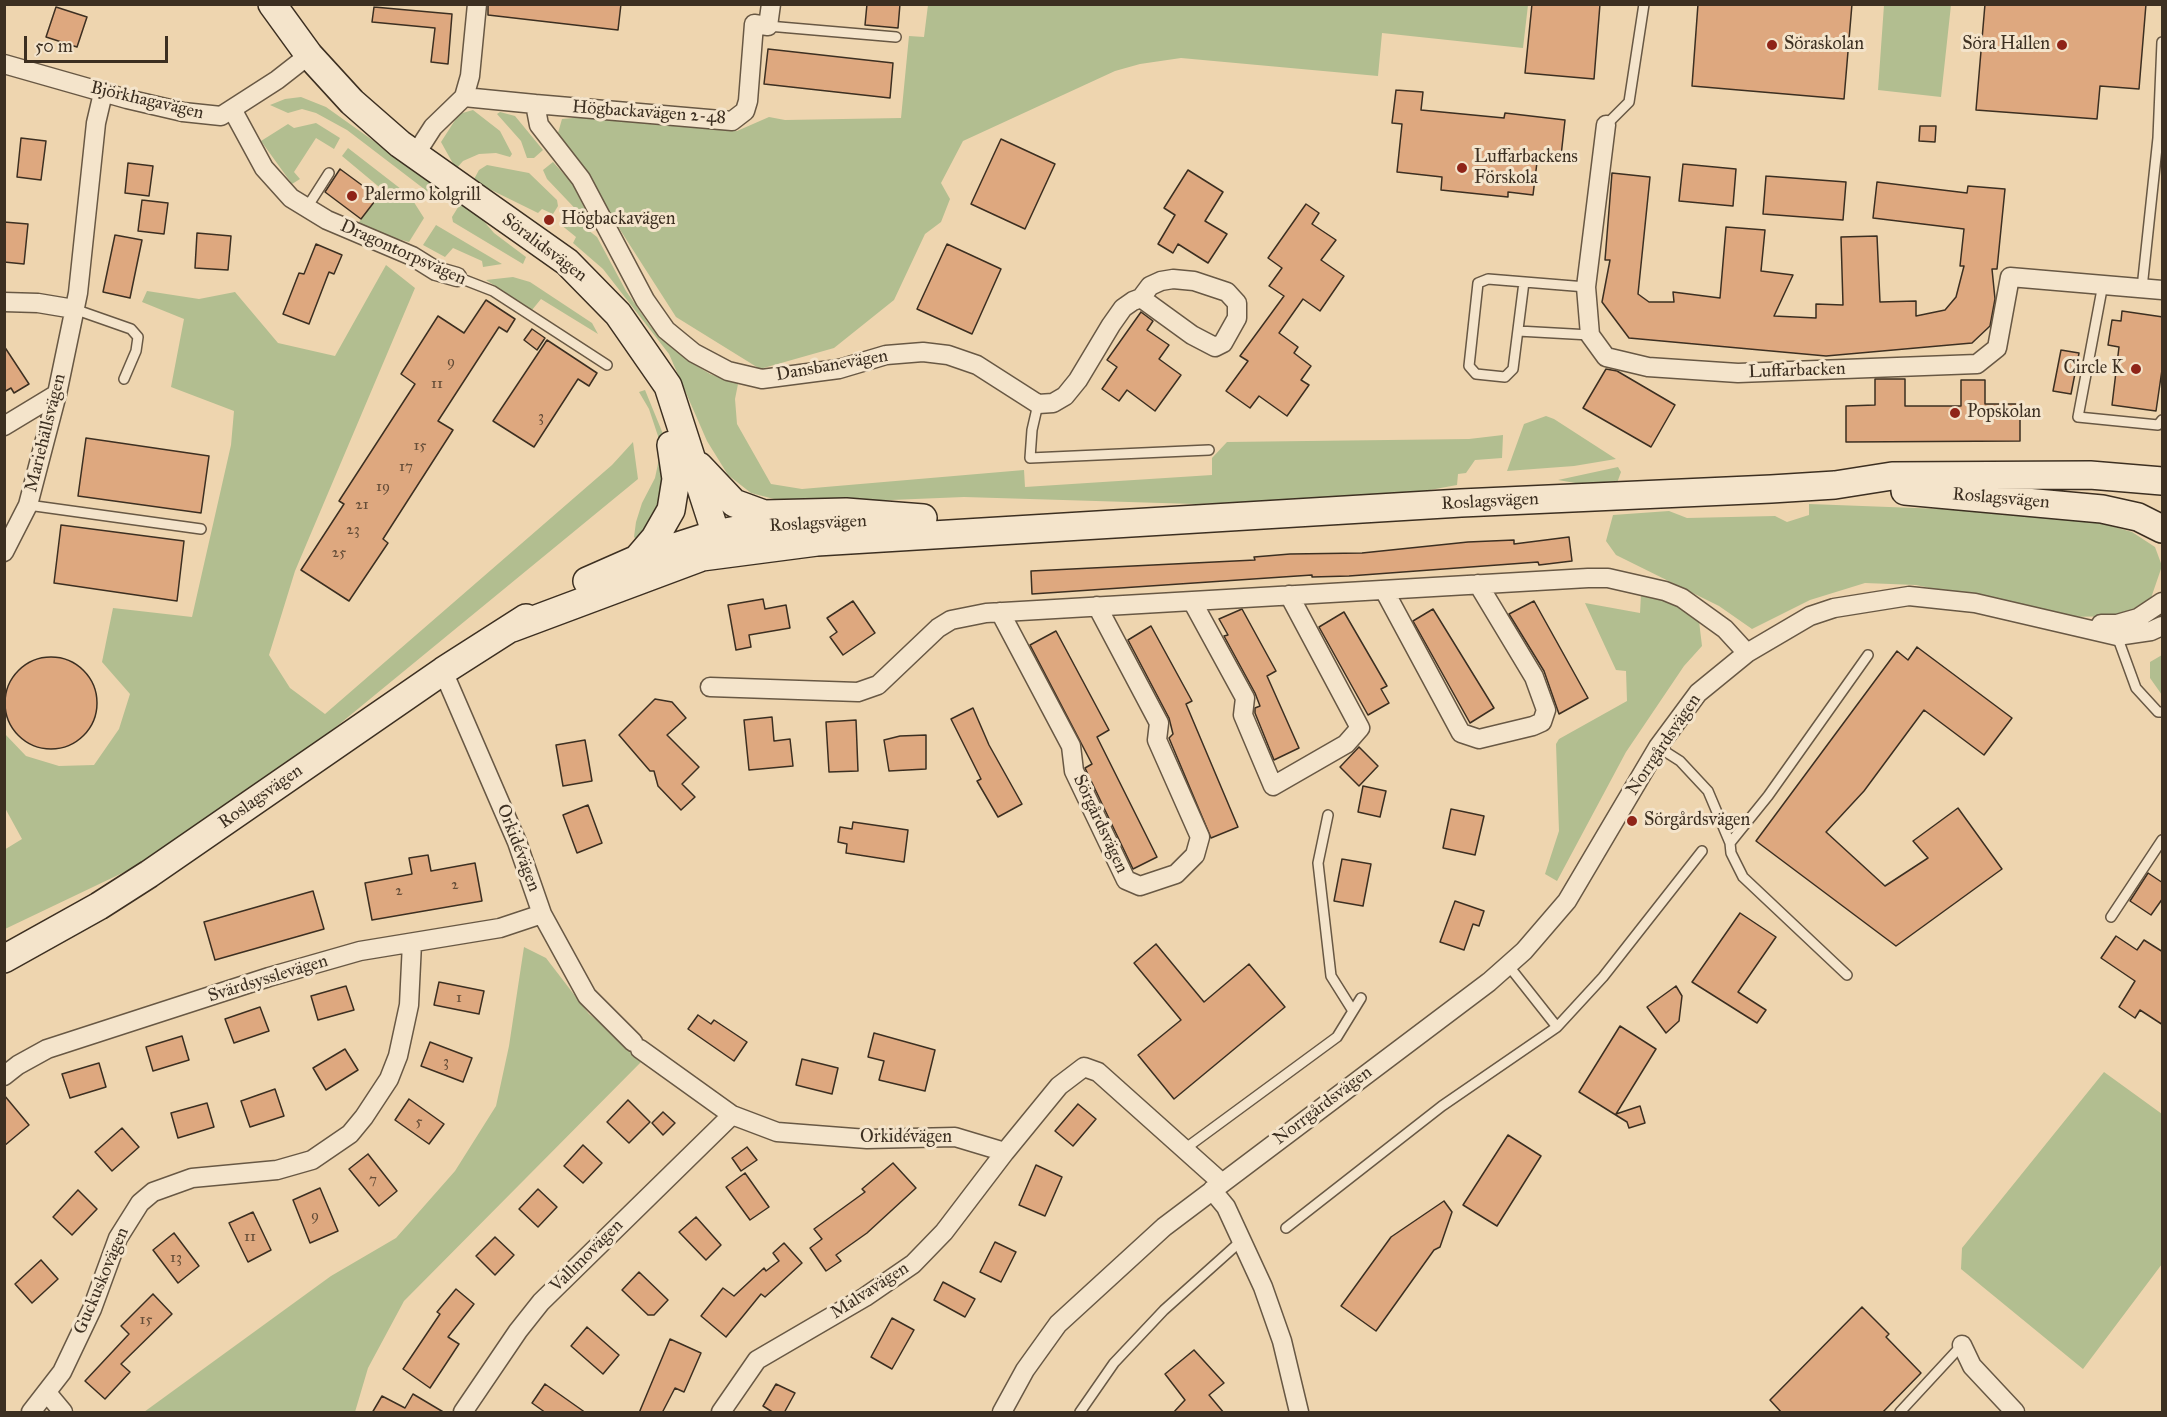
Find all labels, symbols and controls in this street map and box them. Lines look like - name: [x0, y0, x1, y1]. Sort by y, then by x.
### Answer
- scale bar: [27, 24, 171, 62]
- place label: Söraskolan: [1784, 34, 1864, 56]
- place label: Söra Hallen: [1962, 34, 2050, 56]
- text: 50 m: [35, 35, 73, 57]
- marker: Söraskolan: [1765, 38, 1779, 52]
- marker: Söra Hallen: [2055, 38, 2069, 52]
- street label: Björkhagavägen: [88, 77, 206, 125]
- street label: Högbackavägen 2-48: [571, 97, 727, 129]
- place label: Luffarbackens Förskola: [1474, 147, 1578, 190]
- marker: Luffarbackens Förskola: [1455, 161, 1469, 175]
- place label: Palermo kolgrill: [364, 185, 481, 207]
- marker: Palermo kolgrill: [345, 189, 359, 203]
- street label: Söralidsvägen: [497, 209, 591, 287]
- place label: Högbackavägen: [561, 209, 676, 231]
- marker: Högbackavägen: [542, 213, 556, 227]
- street label: Dragontorpsvägen: [337, 216, 469, 290]
- street label: Dansbanevägen: [774, 346, 890, 386]
- house number: 9: [447, 353, 455, 371]
- place label: Circle K: [2064, 358, 2124, 380]
- street label: Luffarbacken: [1748, 359, 1846, 383]
- marker: Circle K: [2129, 362, 2143, 376]
- street label: Mariehällsvägen: [21, 372, 71, 494]
- house number: 11: [431, 375, 443, 393]
- place label: Popskolan: [1967, 402, 2041, 424]
- marker: Popskolan: [1948, 406, 1962, 420]
- house number: 3: [538, 408, 544, 426]
- house number: 15: [414, 437, 426, 455]
- house number: 17: [399, 458, 413, 476]
- house number: 19: [376, 478, 390, 496]
- street label: Roslagsvägen: [1951, 484, 2051, 514]
- street label: Roslagsvägen: [1441, 489, 1539, 515]
- house number: 21: [355, 496, 369, 514]
- street label: Roslagsvägen: [769, 511, 867, 537]
- house number: 23: [346, 521, 360, 539]
- house number: 25: [332, 544, 346, 562]
- street label: Norrgårdsvägen: [1622, 690, 1706, 800]
- street label: Roslagsvägen: [215, 760, 307, 834]
- street label: Sörgårdsvägen: [1068, 771, 1132, 877]
- street label: Orkidévägen: [491, 801, 545, 895]
- place label: Sörgårdsvägen: [1644, 810, 1750, 832]
- marker: Sörgårdsvägen: [1625, 814, 1639, 828]
- house number: 2: [451, 876, 459, 894]
- house number: 2: [395, 882, 403, 900]
- street label: Svärdsysslevägen: [205, 951, 331, 1007]
- house number: 1: [456, 989, 462, 1007]
- house number: 3: [443, 1053, 449, 1071]
- street label: Norrgårdsvägen: [1269, 1062, 1377, 1150]
- house number: 5: [416, 1113, 422, 1131]
- street label: Orkidévägen: [860, 1127, 952, 1149]
- house number: 7: [369, 1171, 377, 1189]
- house number: 9: [311, 1207, 319, 1225]
- street label: Vallmovägen: [546, 1215, 628, 1297]
- street label: Guckuskovägen: [70, 1224, 134, 1338]
- house number: 11: [244, 1228, 256, 1246]
- house number: 13: [170, 1249, 182, 1267]
- street label: Malvavägen: [827, 1258, 913, 1324]
- house number: 15: [140, 1311, 152, 1329]

